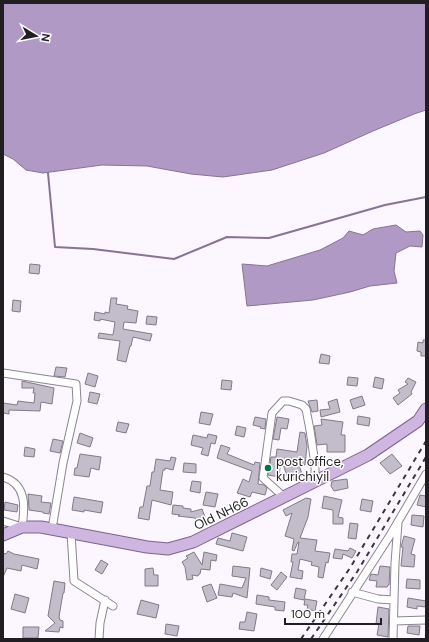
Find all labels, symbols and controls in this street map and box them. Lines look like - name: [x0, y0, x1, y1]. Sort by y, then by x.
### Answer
- north arrow: [16, 16, 56, 56]
- text: N: [38, 33, 53, 43]
- place label: post office, kurichiyil: [276, 453, 343, 485]
- marker: post office, kurichiyil: [263, 463, 273, 473]
- street label: Old NH66: [191, 493, 251, 534]
- scale bar: [285, 600, 381, 626]
- text: 100 m: [291, 606, 325, 622]

